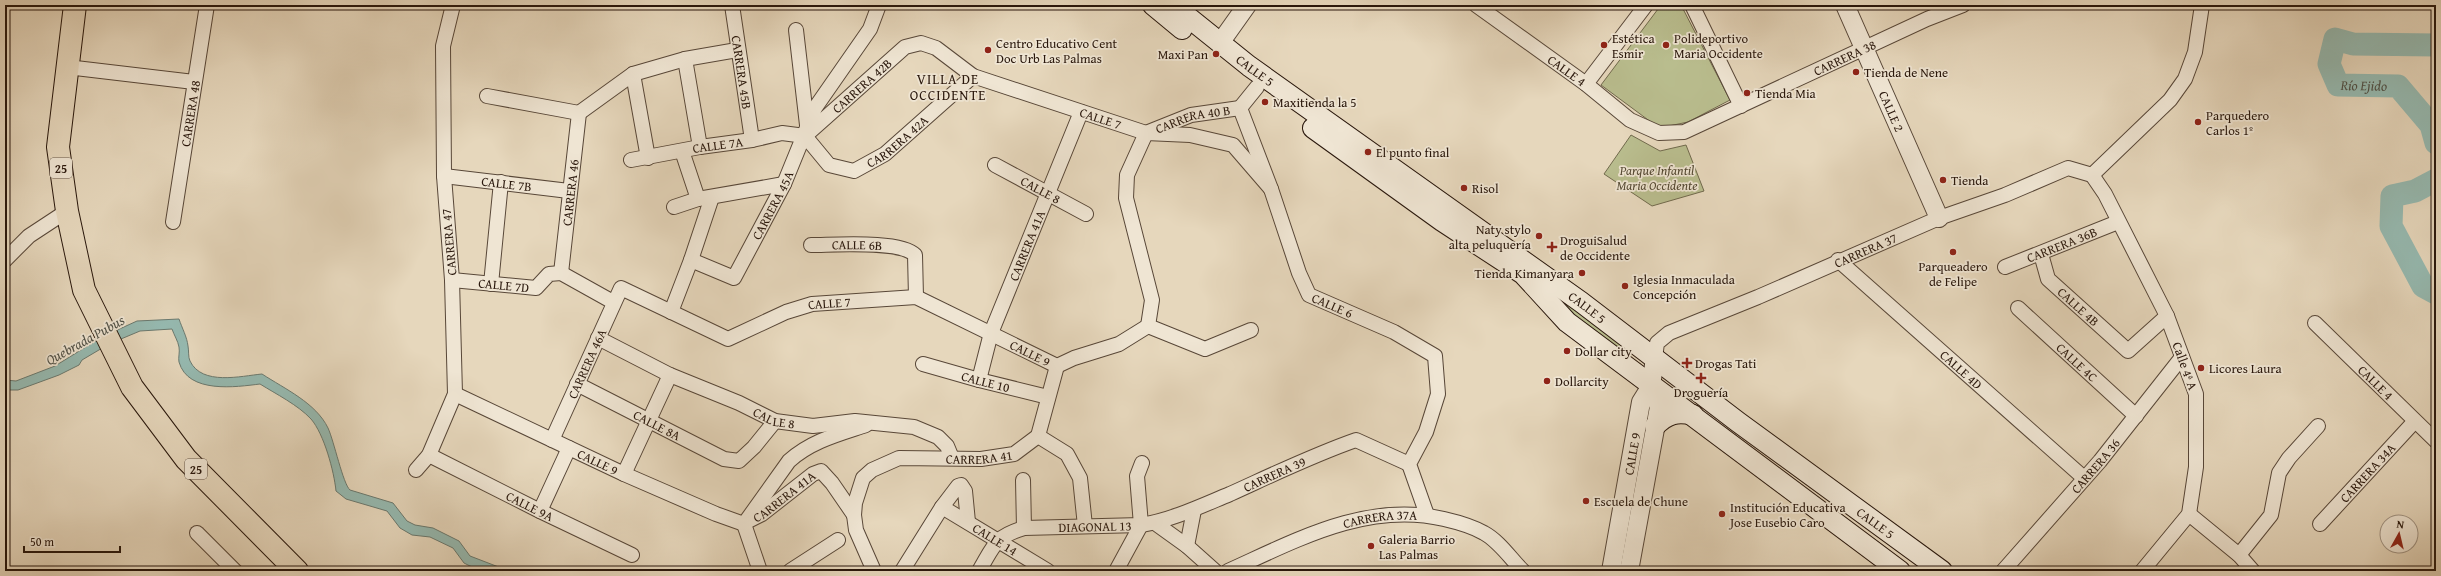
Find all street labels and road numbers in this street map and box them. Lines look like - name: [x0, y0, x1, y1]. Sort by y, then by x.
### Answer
- street label: CARRERA 45B: [727, 34, 757, 110]
- street label: CARRERA 38: [1810, 35, 1879, 80]
- street label: CALLE 5: [1232, 50, 1278, 91]
- street label: CALLE 4: [1544, 50, 1590, 91]
- street label: CARRERA 42B: [828, 54, 896, 117]
- street label: CARRERA 48: [175, 79, 205, 148]
- street label: CALLE 2: [1874, 88, 1909, 135]
- street label: CARRERA 40 B: [1152, 100, 1231, 138]
- street label: CALLE 7: [1077, 102, 1124, 134]
- street label: CARRERA 42A: [863, 111, 932, 172]
- street label: CALLE 7A: [691, 132, 744, 158]
- road number: 25: [50, 158, 72, 178]
- street label: CARRERA 46: [557, 158, 583, 227]
- street label: CARRERA 45A: [747, 168, 798, 243]
- street label: CALLE 7B: [480, 171, 533, 196]
- street label: CALLE 8: [1017, 171, 1064, 208]
- street label: CARRERA 41A: [1004, 207, 1050, 284]
- street label: CARRERA 47: [437, 208, 461, 276]
- street label: CARRERA 36B: [2024, 222, 2100, 267]
- street label: CARRERA 37: [1831, 228, 1900, 272]
- street label: CALLE 6B: [832, 235, 883, 255]
- street label: CALLE 7D: [478, 273, 530, 297]
- street label: CALLE 4B: [2053, 283, 2104, 330]
- street label: CALLE 5: [1565, 287, 1610, 328]
- street label: CALLE 6: [1309, 288, 1356, 322]
- street label: CALLE 7: [805, 292, 851, 314]
- street label: CARRERA 46A: [563, 325, 611, 401]
- street label: CALLE 9: [1007, 335, 1054, 371]
- street label: CALLE 4C: [2052, 338, 2102, 386]
- street label: Calle 4ª A: [2168, 339, 2202, 393]
- street label: CALLE 4D: [1936, 345, 1987, 393]
- street label: CALLE 4: [2354, 361, 2398, 404]
- street label: CALLE 10: [959, 366, 1012, 397]
- street label: CALLE 8: [750, 402, 796, 433]
- street label: CALLE 8A: [630, 405, 684, 445]
- street label: CALLE 9: [1619, 431, 1645, 477]
- street label: CARRERA 36: [2066, 434, 2124, 497]
- street label: CARRERA 34A: [2335, 438, 2400, 506]
- street label: CALLE 9: [574, 444, 621, 479]
- street label: CARRERA 41: [946, 445, 1014, 469]
- street label: CARRERA 39: [1240, 451, 1309, 496]
- road number: 25: [185, 459, 207, 479]
- street label: CARRERA 41A: [749, 466, 820, 527]
- street label: CALLE 9A: [503, 486, 557, 526]
- street label: CALLE 5: [1853, 502, 1899, 543]
- street label: CARRERA 37A: [1341, 505, 1418, 533]
- street label: DIAGONAL 13: [1058, 516, 1132, 537]
- street label: CALLE 14: [969, 518, 1021, 560]

